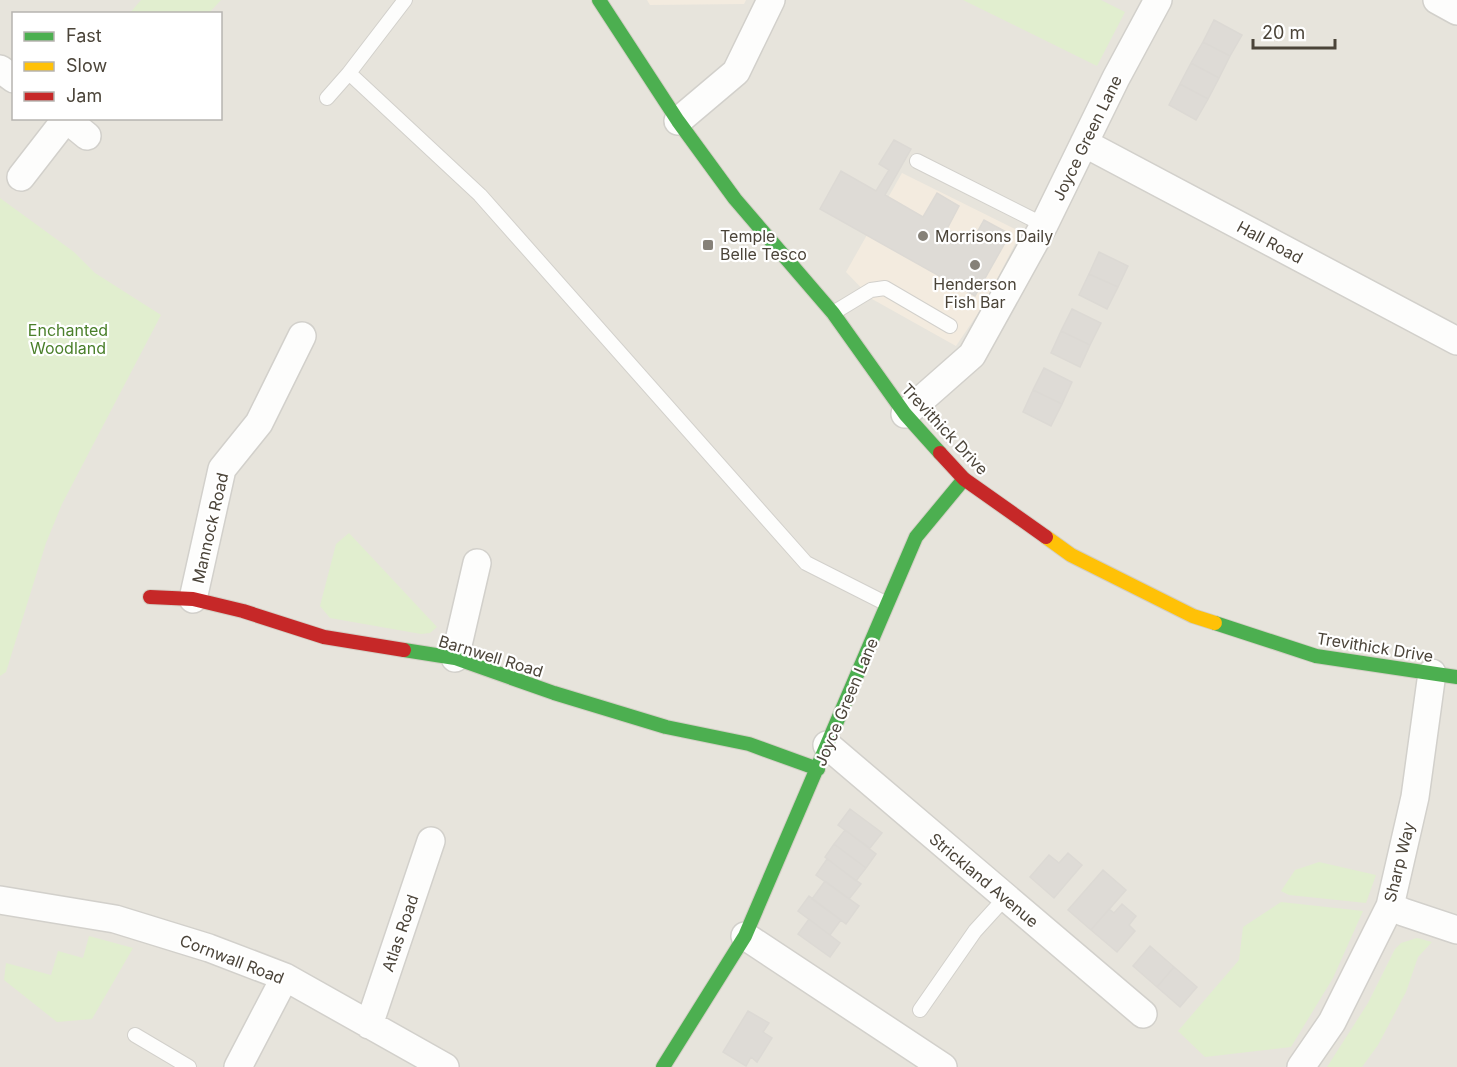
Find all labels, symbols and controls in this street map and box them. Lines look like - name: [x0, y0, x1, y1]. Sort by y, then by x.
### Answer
- legend: [12, 12, 222, 120]
- scale bar: [1253, 12, 1336, 50]
- text: 20 m: [1262, 22, 1305, 43]
- text: Fast: [66, 25, 102, 46]
- text: Slow: [66, 55, 107, 76]
- street label: Joyce Green Lane: [1048, 72, 1126, 204]
- text: Jam: [66, 85, 102, 106]
- street label: Hall Road: [1234, 216, 1306, 268]
- place label: Temple Belle Tesco: [720, 226, 807, 264]
- place label: Morrisons Daily: [935, 226, 1053, 246]
- marker: Morrisons Daily: [916, 229, 930, 243]
- marker: Temple Belle Tesco: [701, 238, 715, 252]
- marker: Henderson Fish Bar: [968, 258, 982, 272]
- place label: Henderson Fish Bar: [933, 274, 1017, 312]
- park label: Enchanted Woodland: [28, 320, 108, 358]
- street label: Trevithick Drive: [898, 379, 992, 479]
- street label: Mannock Road: [188, 471, 232, 585]
- street label: Trevithick Drive: [1315, 628, 1435, 666]
- street label: Barnwell Road: [436, 631, 546, 681]
- street label: Joyce Green Lane: [810, 635, 882, 769]
- street label: Sharp Way: [1379, 820, 1419, 904]
- street label: Strickland Avenue: [925, 829, 1043, 931]
- street label: Atlas Road: [377, 892, 423, 974]
- street label: Cornwall Road: [177, 930, 287, 988]

